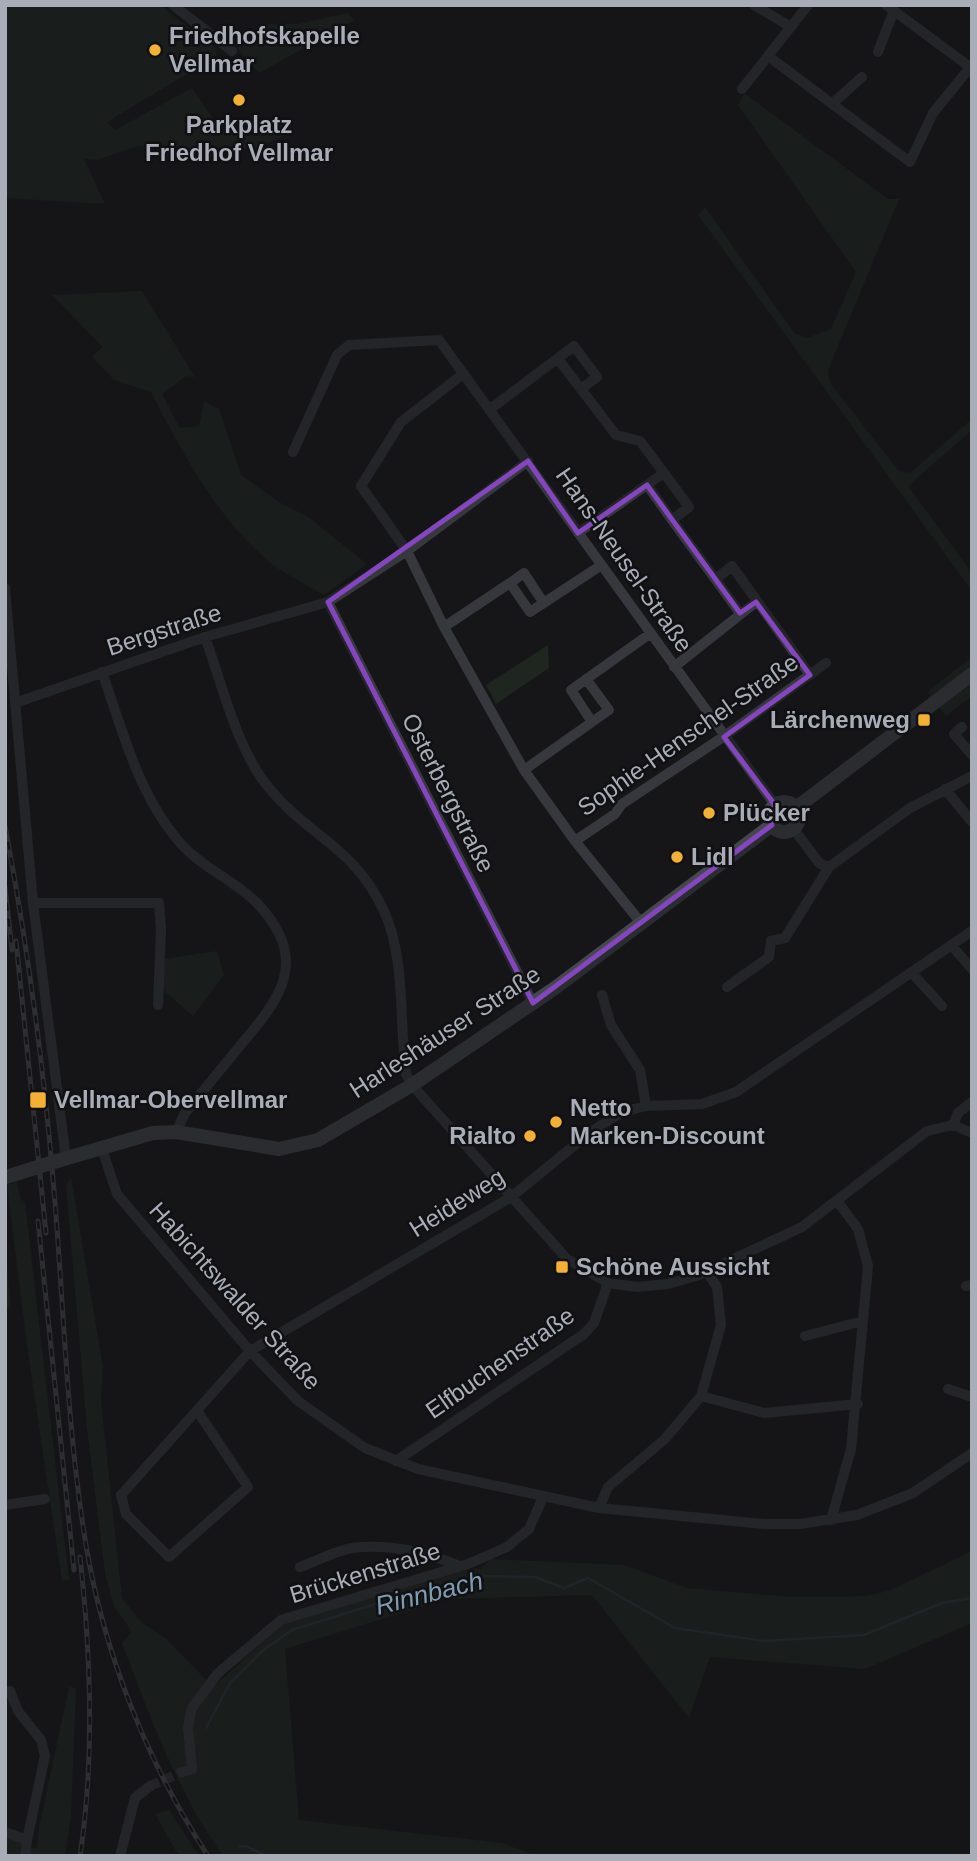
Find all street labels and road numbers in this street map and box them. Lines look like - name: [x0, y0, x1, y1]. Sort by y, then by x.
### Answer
- street label: Hans-Neusel-Straße: [551, 462, 698, 657]
- street label: Bergstraße: [103, 598, 224, 661]
- street label: Sophie-Henschel-Straße: [572, 648, 803, 821]
- street label: Osterbergstraße: [397, 709, 500, 877]
- street label: Harleshäuser Straße: [345, 960, 545, 1103]
- street label: Heideweg: [404, 1163, 509, 1242]
- street label: Habichtswalder Straße: [144, 1196, 327, 1395]
- street label: Elfbuchenstraße: [420, 1301, 579, 1424]
- street label: Brückenstraße: [286, 1537, 443, 1608]

